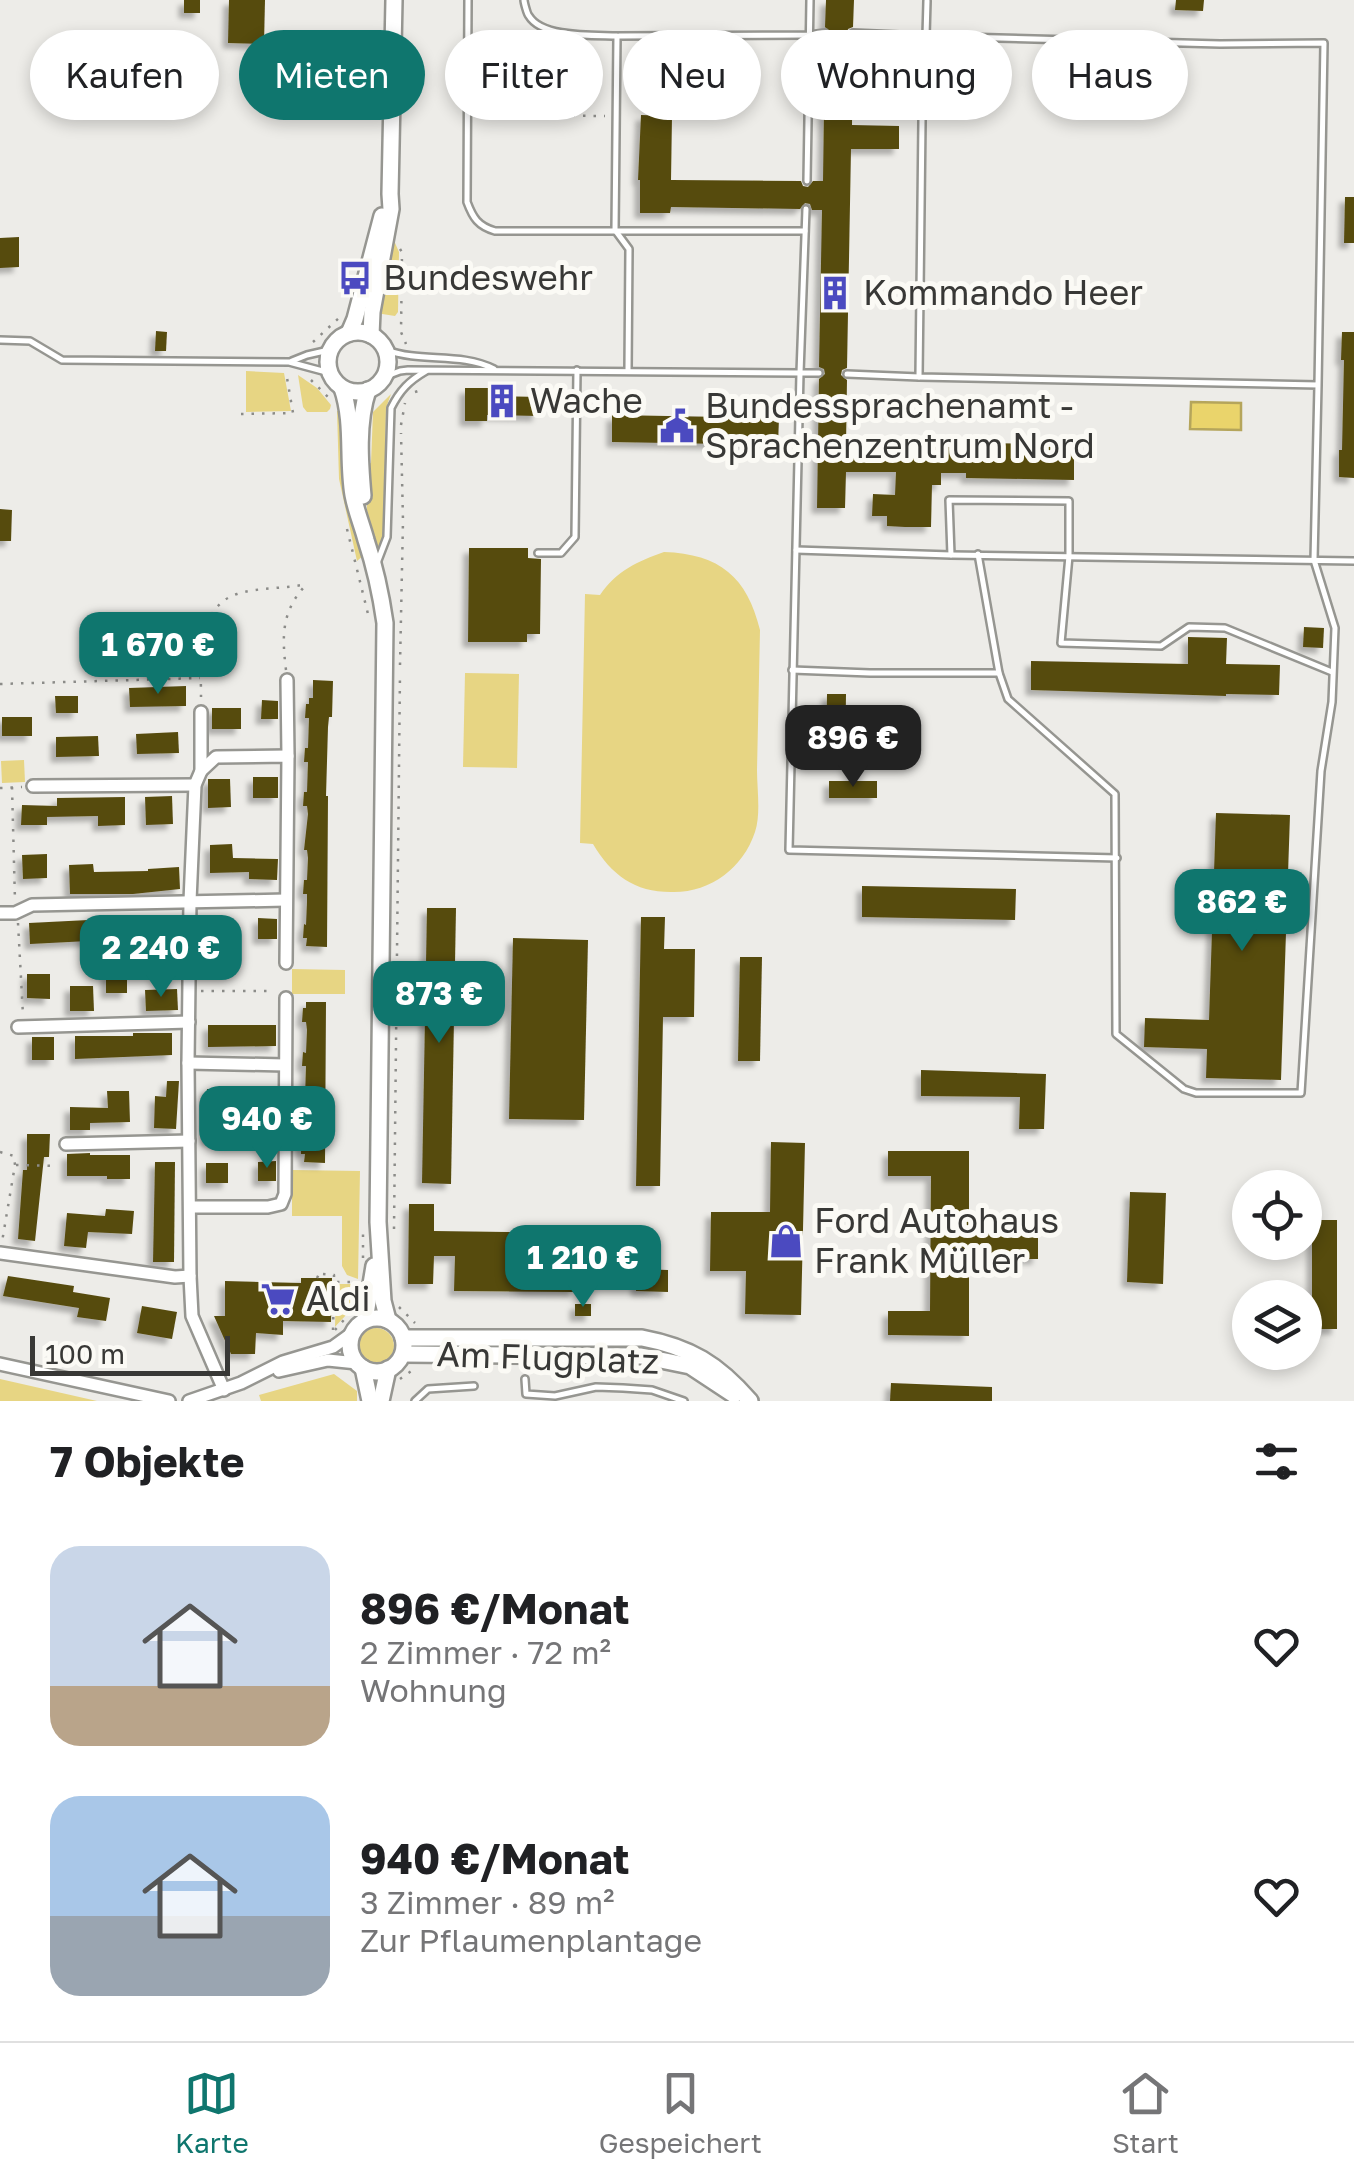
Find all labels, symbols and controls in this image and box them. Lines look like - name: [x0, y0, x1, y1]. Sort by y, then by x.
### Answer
- chip: Kaufen: [30, 30, 219, 120]
- chip: Mieten: [239, 30, 425, 120]
- chip: Filter: [445, 30, 603, 120]
- chip: Neu: [623, 30, 761, 120]
- chip: Wohnung: [781, 30, 1012, 120]
- chip: Haus: [1032, 30, 1188, 120]
- place label: Bundeswehr: [383, 256, 593, 298]
- bus stop icon: Bundeswehr: [336, 259, 374, 297]
- place label: Kommando Heer: [863, 271, 1143, 313]
- building icon: Kommando Heer: [816, 274, 854, 312]
- place label: Wache: [530, 379, 643, 421]
- building icon: Wache: [483, 382, 521, 420]
- place label: Bundessprachenamt - Sprachenzentrum Nord: [705, 384, 1095, 466]
- public building icon: Bundessprachenamt - Sprachenzentrum Nord: [658, 407, 696, 445]
- pin: 1 670 €: [66, 612, 250, 697]
- text: 1 670 €: [101, 625, 215, 663]
- pin: 896 €: [783, 705, 923, 790]
- text: 896 €: [807, 718, 899, 756]
- pin: 862 €: [1172, 869, 1312, 954]
- text: 862 €: [1197, 882, 1287, 920]
- pin: 2 240 €: [69, 915, 253, 1000]
- text: 2 240 €: [102, 928, 220, 966]
- pin: 873 €: [369, 961, 509, 1046]
- text: 873 €: [395, 974, 483, 1012]
- pin: 940 €: [197, 1086, 337, 1171]
- text: 940 €: [221, 1099, 313, 1137]
- map controls: [1232, 1170, 1322, 1370]
- button: locate: [1232, 1170, 1322, 1260]
- place label: Ford Autohaus Frank Müller: [814, 1199, 1059, 1281]
- shop icon: Ford Autohaus Frank Müller: [767, 1222, 805, 1260]
- pin: 1 210 €: [491, 1225, 675, 1310]
- text: 1 210 €: [527, 1238, 639, 1276]
- place label: Aldi: [306, 1277, 371, 1319]
- supermarket icon: Aldi: [259, 1280, 297, 1318]
- button: layers: [1232, 1280, 1322, 1370]
- scale bar: [30, 1331, 230, 1376]
- street label: Am Flugplatz: [436, 1332, 660, 1382]
- text: 100 m: [45, 1337, 125, 1370]
- icon: filters: [1249, 1434, 1304, 1489]
- text: 7 Objekte: [50, 1436, 244, 1486]
- text: 896 €/Monat: [360, 1583, 630, 1633]
- icon: home: [130, 1586, 250, 1706]
- icon: heart: [1249, 1619, 1304, 1674]
- text: 2 Zimmer · 72 m²: [360, 1633, 611, 1671]
- text: Wohnung: [360, 1671, 507, 1709]
- text: 940 €/Monat: [360, 1833, 630, 1883]
- icon: home: [130, 1836, 250, 1956]
- icon: heart: [1249, 1869, 1304, 1924]
- text: 3 Zimmer · 89 m²: [360, 1883, 615, 1921]
- text: Zur Pflaumenplantage: [360, 1921, 702, 1959]
- tab: Karte: [175, 2066, 249, 2159]
- tab: Gespeichert: [599, 2066, 762, 2159]
- tab: Start: [1112, 2066, 1179, 2159]

